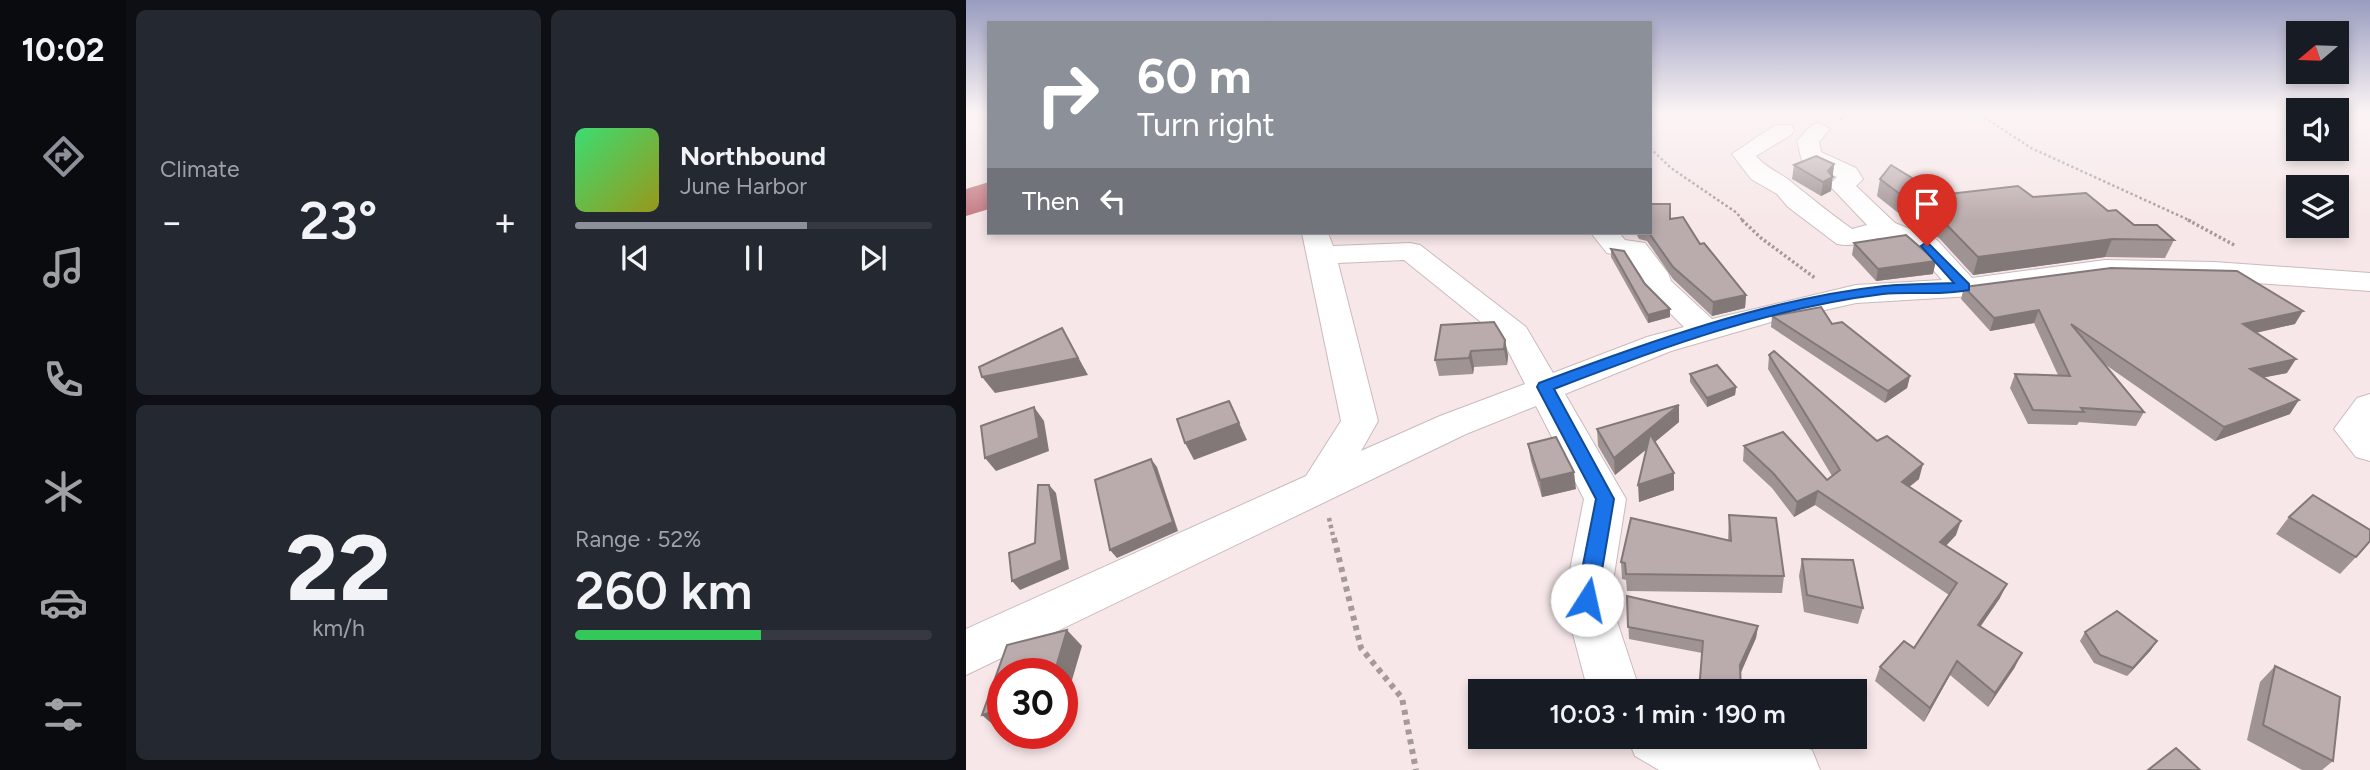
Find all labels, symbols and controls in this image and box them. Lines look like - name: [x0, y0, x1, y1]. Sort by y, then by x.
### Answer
- north arrow: [2286, 21, 2348, 84]
- map controls: [2286, 21, 2349, 238]
- text: 10:02: [21, 31, 105, 69]
- text: 60 m: [1137, 46, 1252, 105]
- icon: right: [1022, 49, 1113, 140]
- button: sound: [2286, 98, 2349, 161]
- text: Turn right: [1137, 106, 1275, 144]
- icon: directions: [39, 132, 88, 181]
- text: Northbound: [680, 140, 826, 172]
- text: Climate: [160, 155, 239, 183]
- text: June Harbor: [680, 172, 807, 200]
- pin: [1897, 174, 1957, 246]
- button: layers: [2286, 175, 2349, 238]
- icon: left: [1094, 182, 1132, 220]
- text: Then: [1022, 185, 1080, 217]
- icon: arrive: [1908, 185, 1946, 223]
- text: 23°: [300, 190, 377, 252]
- text: −: [160, 199, 184, 245]
- text: +: [493, 199, 517, 245]
- icon: previous: [616, 239, 654, 277]
- icon: pause: [735, 239, 773, 277]
- icon: next: [854, 239, 892, 277]
- icon: music: [39, 243, 88, 292]
- icon: phone: [39, 355, 88, 404]
- icon: climate: [39, 467, 88, 516]
- text: 22: [286, 514, 391, 623]
- text: Range · 52%: [575, 525, 701, 553]
- text: 260 km: [575, 560, 752, 622]
- position arrow: [1550, 563, 1624, 637]
- icon: car: [39, 578, 88, 627]
- text: km/h: [312, 614, 365, 642]
- speed limit sign: 30: [987, 658, 1078, 749]
- icon: filters: [39, 690, 88, 739]
- text: 10:03 · 1 min · 190 m: [1549, 698, 1786, 730]

